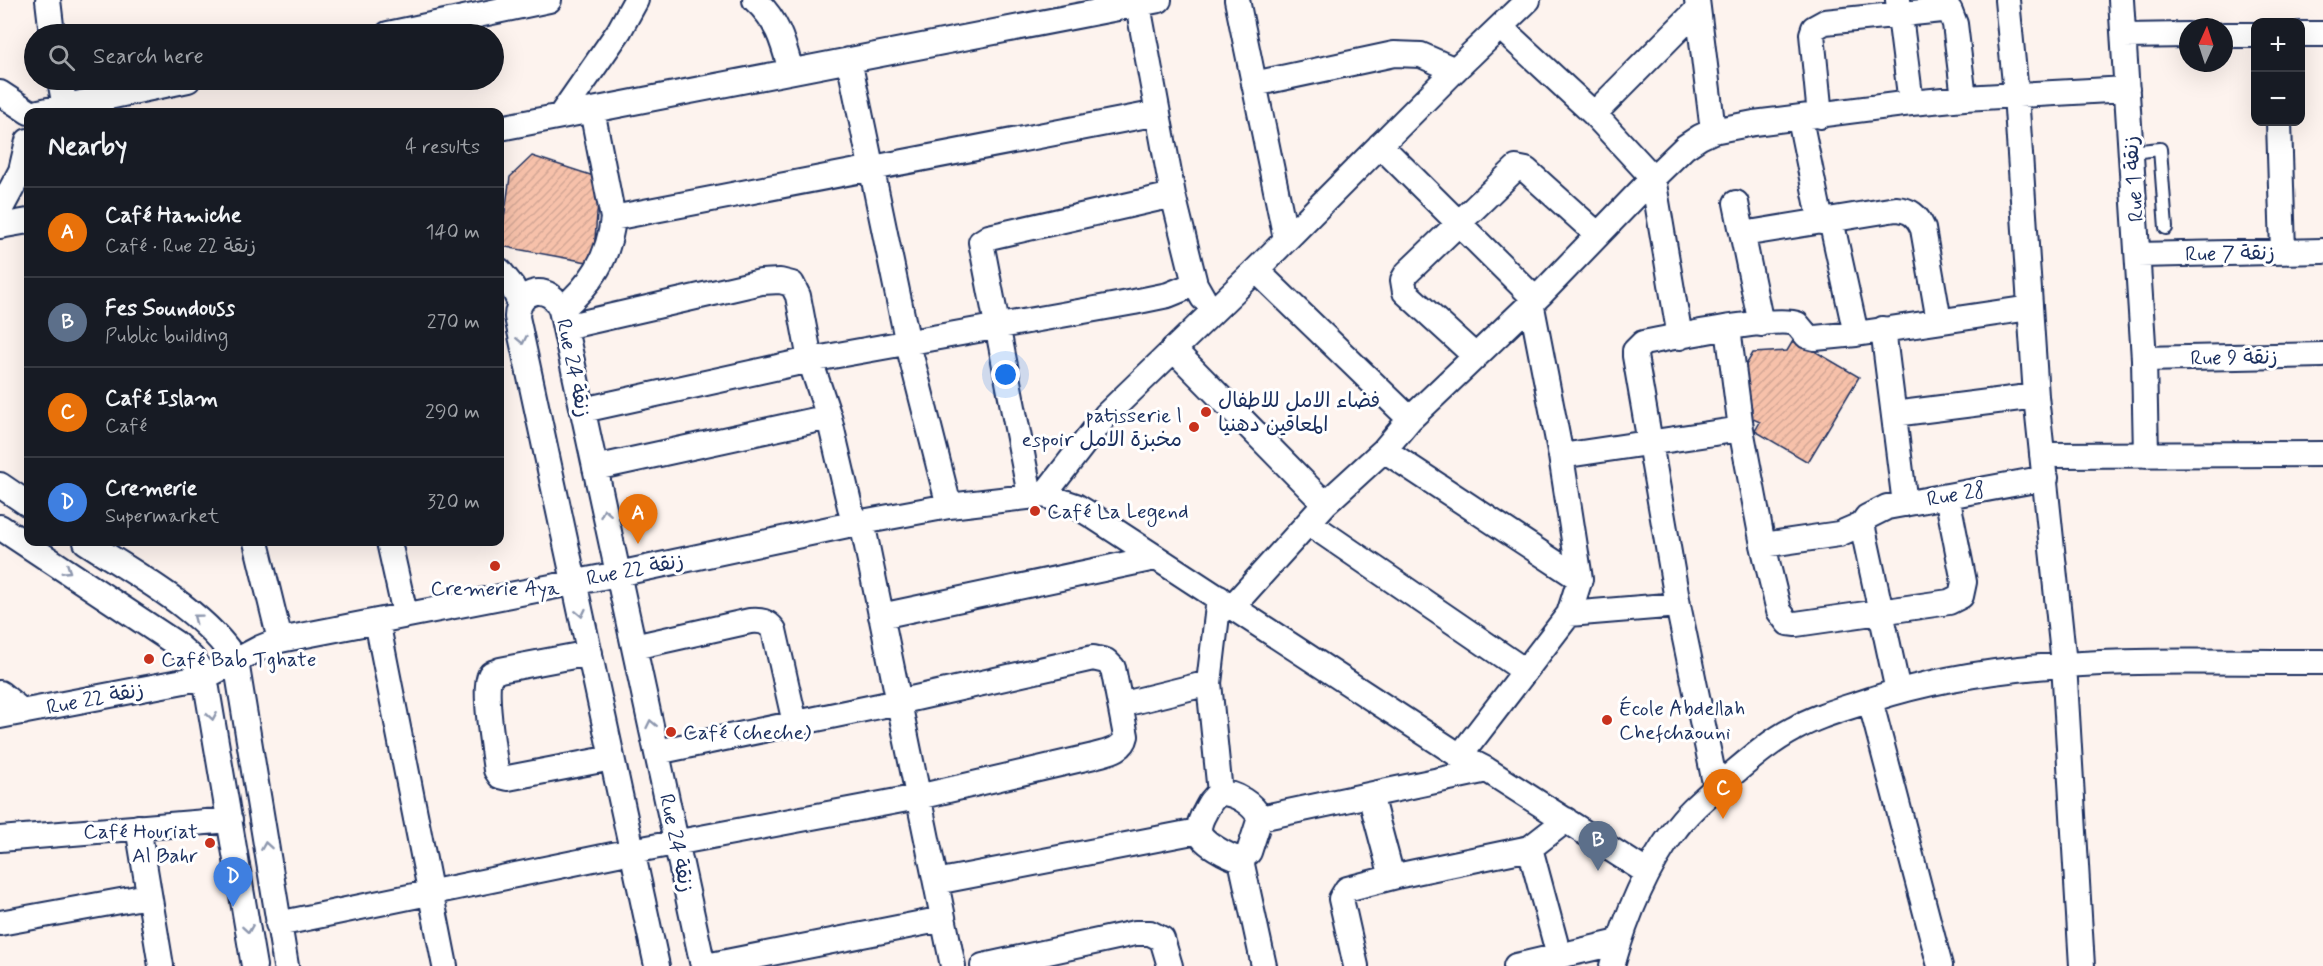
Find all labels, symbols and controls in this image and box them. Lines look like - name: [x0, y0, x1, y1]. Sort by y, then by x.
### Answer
- north arrow: [2179, 18, 2233, 72]
- map controls: [2251, 18, 2305, 126]
- button: +: [2251, 18, 2305, 72]
- search box: [24, 24, 504, 90]
- icon: search: [45, 41, 78, 74]
- text: Search here: [93, 43, 204, 71]
- button: −: [2251, 72, 2305, 126]
- text: Nearby: [48, 130, 127, 164]
- text: 4 results: [405, 134, 480, 161]
- street label: Rue 1 زنقة: [2117, 135, 2151, 223]
- text: Café Hamiche: [105, 202, 242, 230]
- text: A: [61, 219, 74, 246]
- text: 140 m: [426, 219, 480, 246]
- text: Café · Rue 22 زنقة: [105, 233, 256, 260]
- street label: Rue 7 زنقة: [2185, 239, 2275, 269]
- text: Fes Soundouss: [105, 295, 235, 323]
- text: B: [61, 309, 74, 336]
- text: 270 m: [427, 309, 480, 336]
- street label: Rue 24 زنقة: [549, 316, 597, 420]
- text: Public building: [105, 323, 228, 350]
- one-way arrow: [515, 335, 528, 345]
- street label: Rue 9 زنقة: [2190, 343, 2278, 373]
- your location: [991, 360, 1020, 389]
- text: Café Islam: [105, 385, 218, 413]
- place label: فضاء الامل للاطفال المعاقين دهنيا: [1218, 387, 1380, 439]
- text: C: [60, 399, 75, 426]
- text: 290 m: [425, 399, 480, 426]
- place label: patisserie l espoir مخبزة الامل: [1021, 402, 1182, 454]
- marker: فضاء الامل للاطفال المعاقين دهنيا: [1199, 405, 1213, 419]
- text: Café: [105, 413, 147, 440]
- marker: patisserie l espoir مخبزة الامل: [1187, 420, 1201, 434]
- text: Cremerie: [105, 475, 197, 503]
- street label: Rue 28: [1925, 476, 1987, 514]
- text: D: [61, 489, 74, 516]
- text: 320 m: [427, 489, 480, 516]
- pin: A: [618, 494, 658, 544]
- place label: Café La Legend: [1047, 498, 1189, 527]
- text: Supermarket: [105, 503, 219, 530]
- marker: Café La Legend: [1028, 504, 1042, 518]
- one-way arrow: [599, 508, 612, 518]
- street label: Rue 22 زنقة: [584, 547, 686, 593]
- marker: Cremerie Aya: [488, 559, 502, 573]
- one-way arrow: [60, 563, 71, 574]
- place label: Cremerie Aya: [430, 575, 560, 603]
- one-way arrow: [574, 607, 587, 617]
- one-way arrow: [193, 615, 204, 626]
- place label: Café Bab Tghate: [161, 646, 316, 674]
- marker: Café Bab Tghate: [142, 652, 156, 666]
- street label: Rue 22 زنقة: [44, 676, 146, 722]
- place label: École Abdellah Chefchaouni: [1619, 695, 1745, 747]
- one-way arrow: [205, 711, 218, 721]
- marker: École Abdellah Chefchaouni: [1600, 713, 1614, 727]
- one-way arrow: [645, 719, 658, 729]
- place label: Café (cheche): [683, 719, 812, 747]
- marker: Café (cheche): [664, 725, 678, 739]
- pin: C: [1704, 770, 1742, 819]
- street label: Rue 24 زنقة: [652, 791, 700, 895]
- place label: Café Houriat Al Bahr: [83, 818, 198, 870]
- pin: B: [1578, 822, 1618, 871]
- marker: Café Houriat Al Bahr: [203, 836, 217, 850]
- one-way arrow: [260, 842, 273, 852]
- pin: D: [214, 858, 252, 907]
- one-way arrow: [241, 924, 254, 934]

